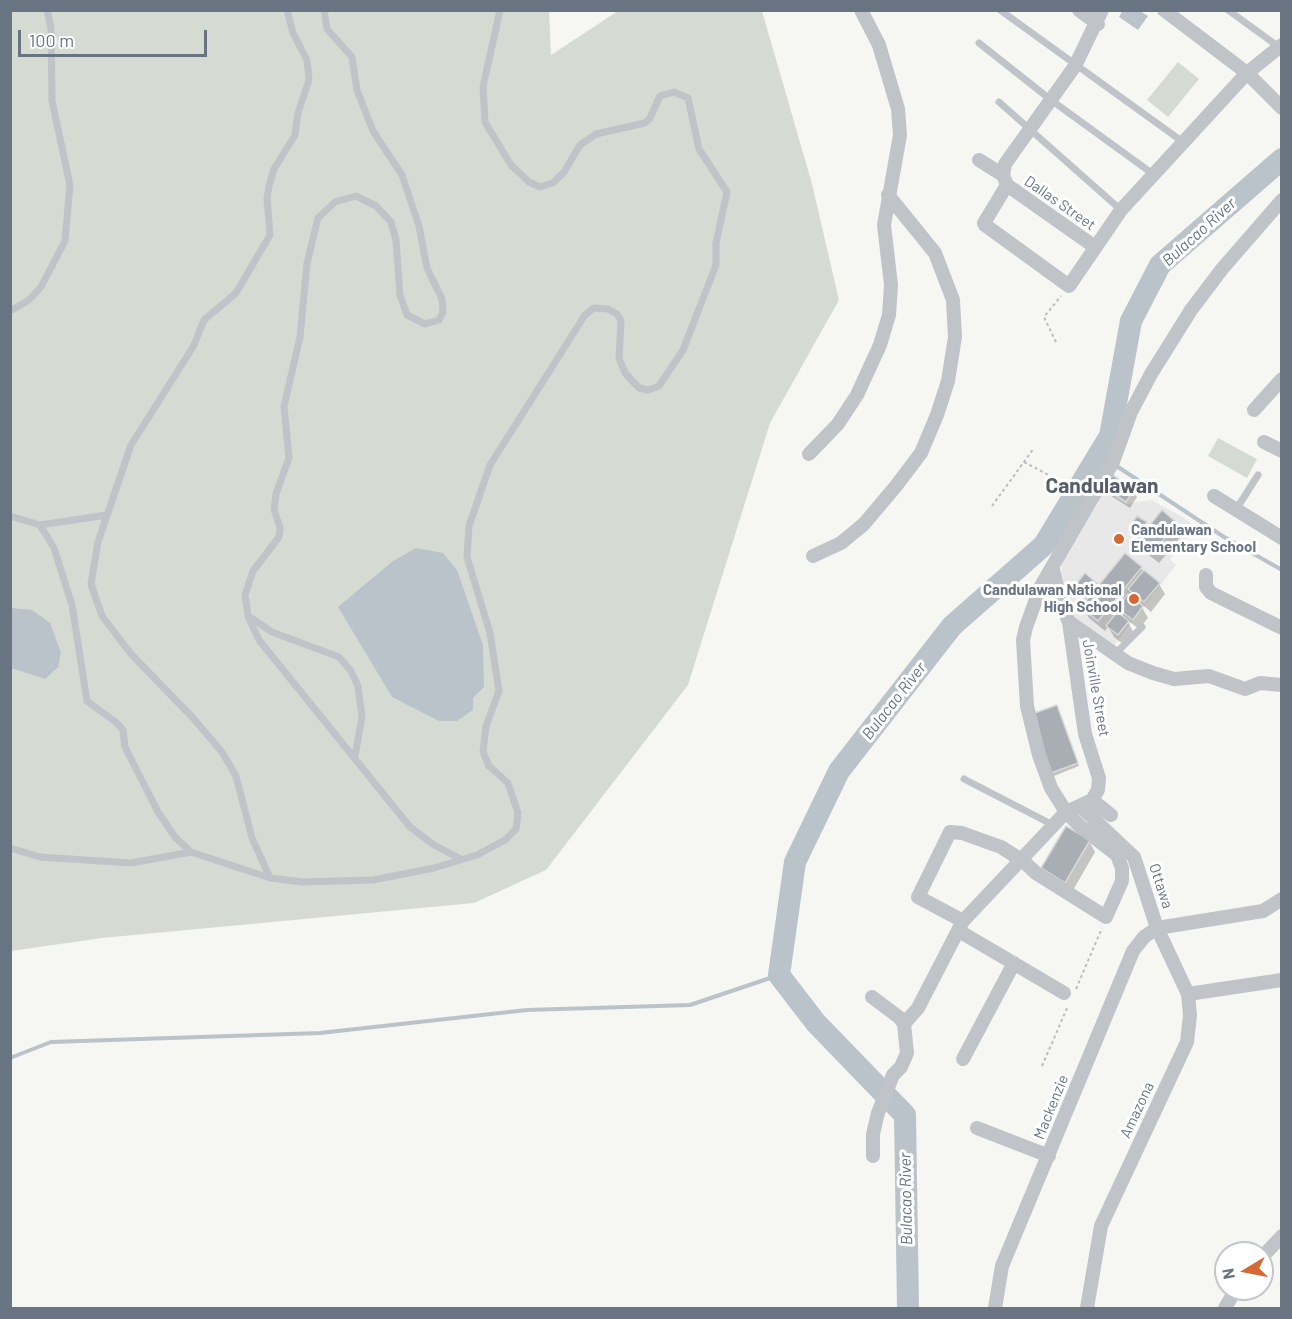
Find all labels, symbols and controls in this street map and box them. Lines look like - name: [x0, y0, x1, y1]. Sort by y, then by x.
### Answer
- scale bar: [21, 18, 210, 56]
- text: 100 m: [29, 29, 74, 51]
- street label: Dallas Street: [1021, 172, 1099, 234]
- water label: Bulacao River: [1158, 194, 1240, 270]
- district label: Candulawan: [1046, 473, 1158, 499]
- place label: Candulawan Elementary School: [1131, 521, 1256, 556]
- marker: Candulawan Elementary School: [1112, 532, 1126, 546]
- place label: Candulawan National High School: [983, 581, 1122, 616]
- marker: Candulawan National High School: [1127, 592, 1141, 606]
- street label: Joinville Street: [1079, 638, 1113, 738]
- water label: Bulacao River: [858, 659, 930, 743]
- street label: Ottawa: [1145, 861, 1177, 911]
- street label: Mackenzie: [1030, 1072, 1072, 1142]
- street label: Amazona: [1116, 1079, 1158, 1141]
- water label: Bulacao River: [896, 1153, 916, 1245]
- north arrow: [1214, 1241, 1274, 1301]
- text: N: [1217, 1267, 1238, 1281]

